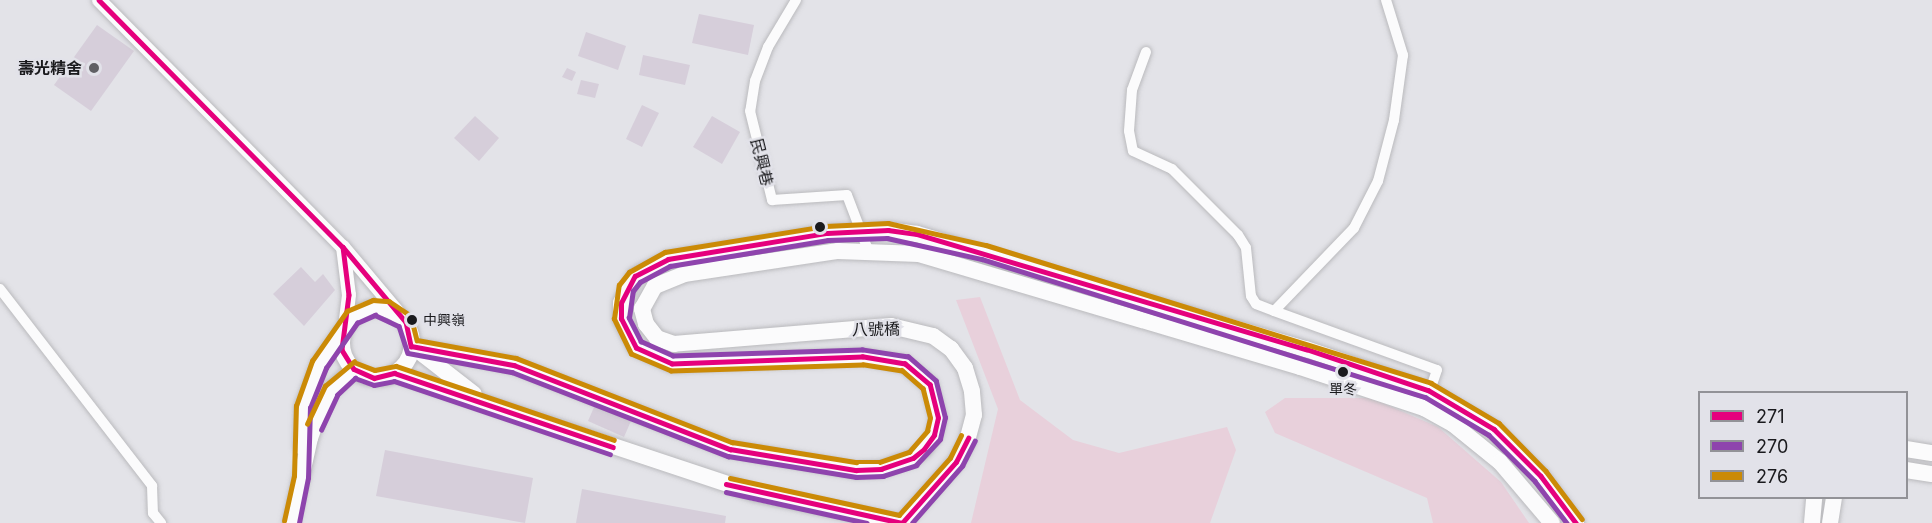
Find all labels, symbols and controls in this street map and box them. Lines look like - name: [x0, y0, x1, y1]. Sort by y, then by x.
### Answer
- place label: 壽光精舍: [18, 58, 82, 78]
- marker: 壽光精舍: [87, 61, 101, 75]
- street label: 民興巷: [747, 136, 777, 188]
- unlabelled marker: [814, 221, 826, 233]
- place label: 中興嶺: [423, 312, 465, 328]
- marker: 中興嶺: [406, 314, 418, 326]
- street label: 八號橋: [852, 319, 900, 339]
- marker: 單冬: [1337, 366, 1349, 378]
- place label: 單冬: [1329, 381, 1357, 397]
- legend: [1698, 391, 1908, 499]
- text: 271: [1756, 406, 1785, 427]
- text: 270: [1756, 436, 1788, 457]
- text: 276: [1756, 466, 1788, 487]

